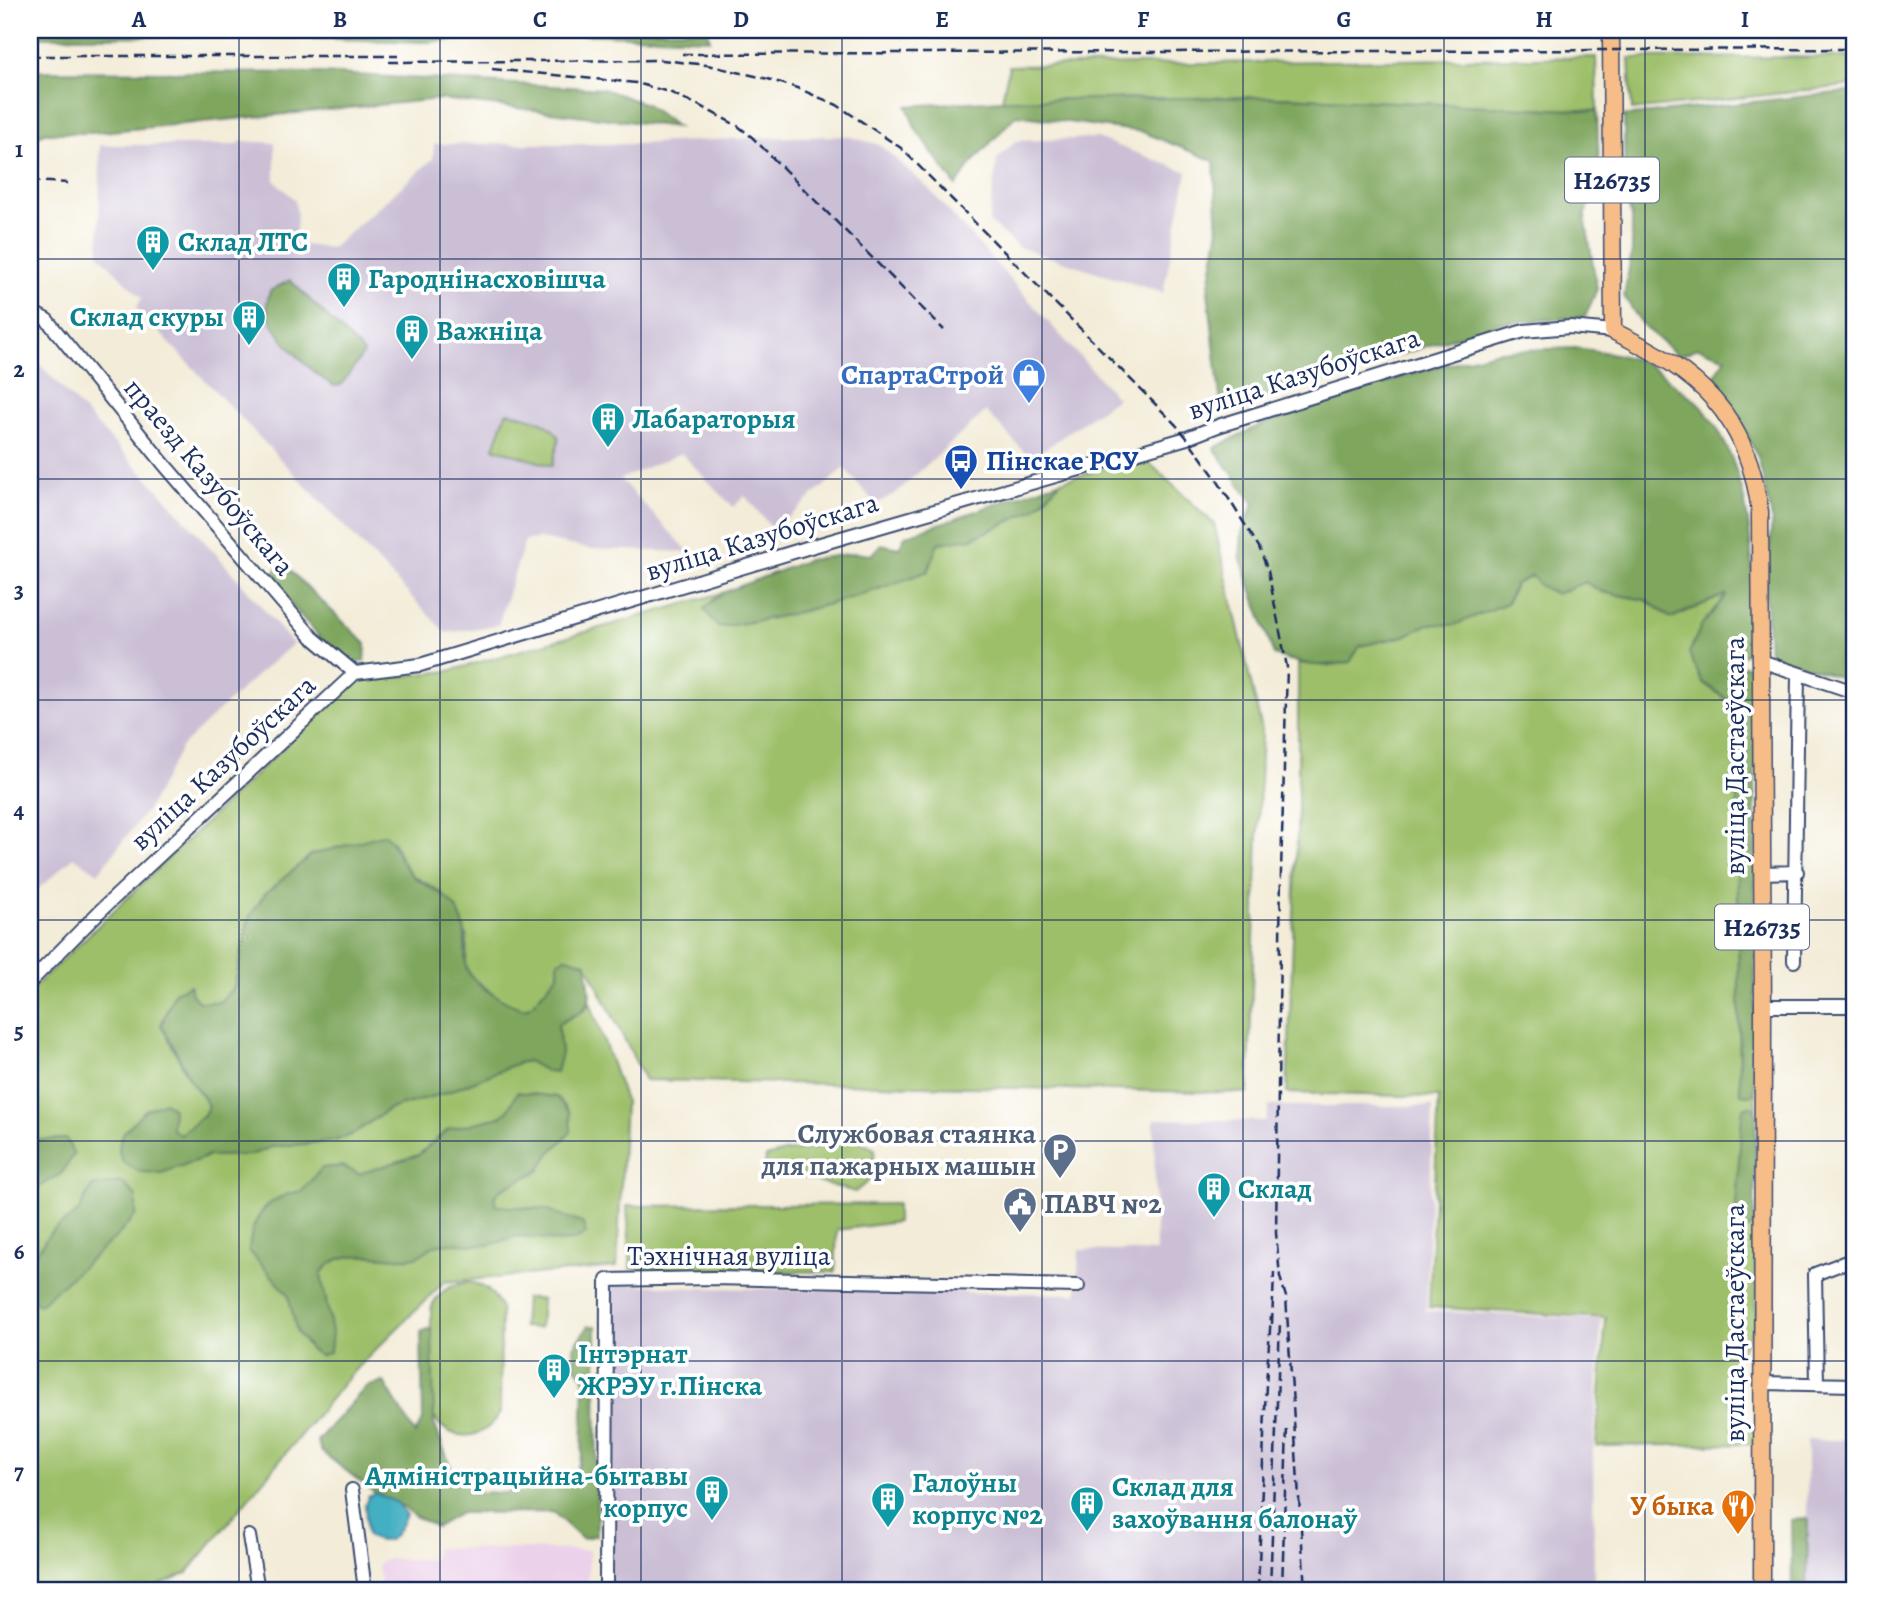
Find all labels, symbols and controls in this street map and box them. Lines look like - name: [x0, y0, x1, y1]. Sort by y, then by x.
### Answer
- text: A: [131, 4, 147, 35]
- text: B: [333, 4, 347, 35]
- text: C: [533, 4, 547, 35]
- text: D: [733, 4, 749, 35]
- text: E: [935, 4, 949, 35]
- text: F: [1137, 4, 1150, 35]
- text: G: [1336, 4, 1352, 35]
- text: H: [1535, 4, 1553, 35]
- text: I: [1741, 4, 1749, 35]
- text: 1: [15, 134, 23, 165]
- road number: Н26735: [1565, 158, 1659, 202]
- building icon: Склад ЛТС: [134, 223, 172, 272]
- place label: Склад ЛТС: [178, 223, 308, 261]
- building icon: Гароднінасховішча: [325, 260, 363, 309]
- place label: Гароднінасховішча: [368, 260, 607, 298]
- place label: Склад скуры: [70, 298, 224, 336]
- building icon: Склад скуры: [230, 298, 268, 347]
- building icon: Важніца: [393, 312, 431, 361]
- place label: Важніца: [436, 312, 543, 350]
- street label: вуліца Казубоўскага: [1183, 319, 1425, 429]
- text: 2: [13, 354, 25, 385]
- place label: СпартаСтрой: [841, 356, 1004, 394]
- shop icon: СпартаСтрой: [1010, 356, 1048, 405]
- street label: праезд Казубоўскага: [115, 370, 303, 584]
- building icon: Лабараторыя: [589, 400, 627, 449]
- place label: Лабараторыя: [632, 400, 796, 438]
- bus stop icon: Пінскае РСУ: [942, 442, 980, 491]
- place label: Пінскае РСУ: [986, 442, 1139, 480]
- street label: вуліца Казубоўскага: [641, 484, 883, 590]
- text: 3: [14, 575, 24, 606]
- street label: вуліца Дастаеўскага: [1716, 637, 1754, 875]
- street label: вуліца Казубоўскага: [122, 667, 324, 859]
- text: 4: [14, 795, 25, 826]
- road number: Н26735: [1715, 904, 1809, 950]
- text: 5: [14, 1015, 24, 1046]
- place label: Службовая стаянка для пажарных машын: [761, 1115, 1037, 1185]
- parking icon: Службовая стаянка для пажарных машын: [1041, 1131, 1079, 1180]
- building icon: Склад: [1195, 1170, 1233, 1219]
- place label: Склад: [1238, 1170, 1312, 1208]
- public building icon: ПАВЧ №2: [1001, 1185, 1039, 1234]
- place label: ПАВЧ №2: [1044, 1185, 1162, 1223]
- street label: вуліца Дастаеўскага: [1716, 1204, 1754, 1442]
- text: 6: [14, 1236, 25, 1267]
- street label: Тэхнічная вуліца: [627, 1237, 831, 1275]
- place label: Інтэрнат ЖРЭУ г.Пінска: [578, 1335, 763, 1405]
- building icon: Інтэрнат ЖРЭУ г.Пінска: [535, 1351, 573, 1400]
- text: 7: [14, 1456, 24, 1487]
- place label: Адміністрацыйна-бытавы корпус: [364, 1457, 688, 1527]
- place label: Галоўны корпус №2: [912, 1464, 1043, 1534]
- place label: Склад для захоўвання балонаў: [1112, 1468, 1358, 1538]
- building icon: Адміністрацыйна-бытавы корпус: [693, 1473, 731, 1522]
- building icon: Галоўны корпус №2: [869, 1480, 907, 1529]
- building icon: Склад для захоўвання балонаў: [1068, 1484, 1106, 1533]
- place label: У быка: [1630, 1487, 1715, 1525]
- restaurant icon: У быка: [1719, 1487, 1757, 1536]

